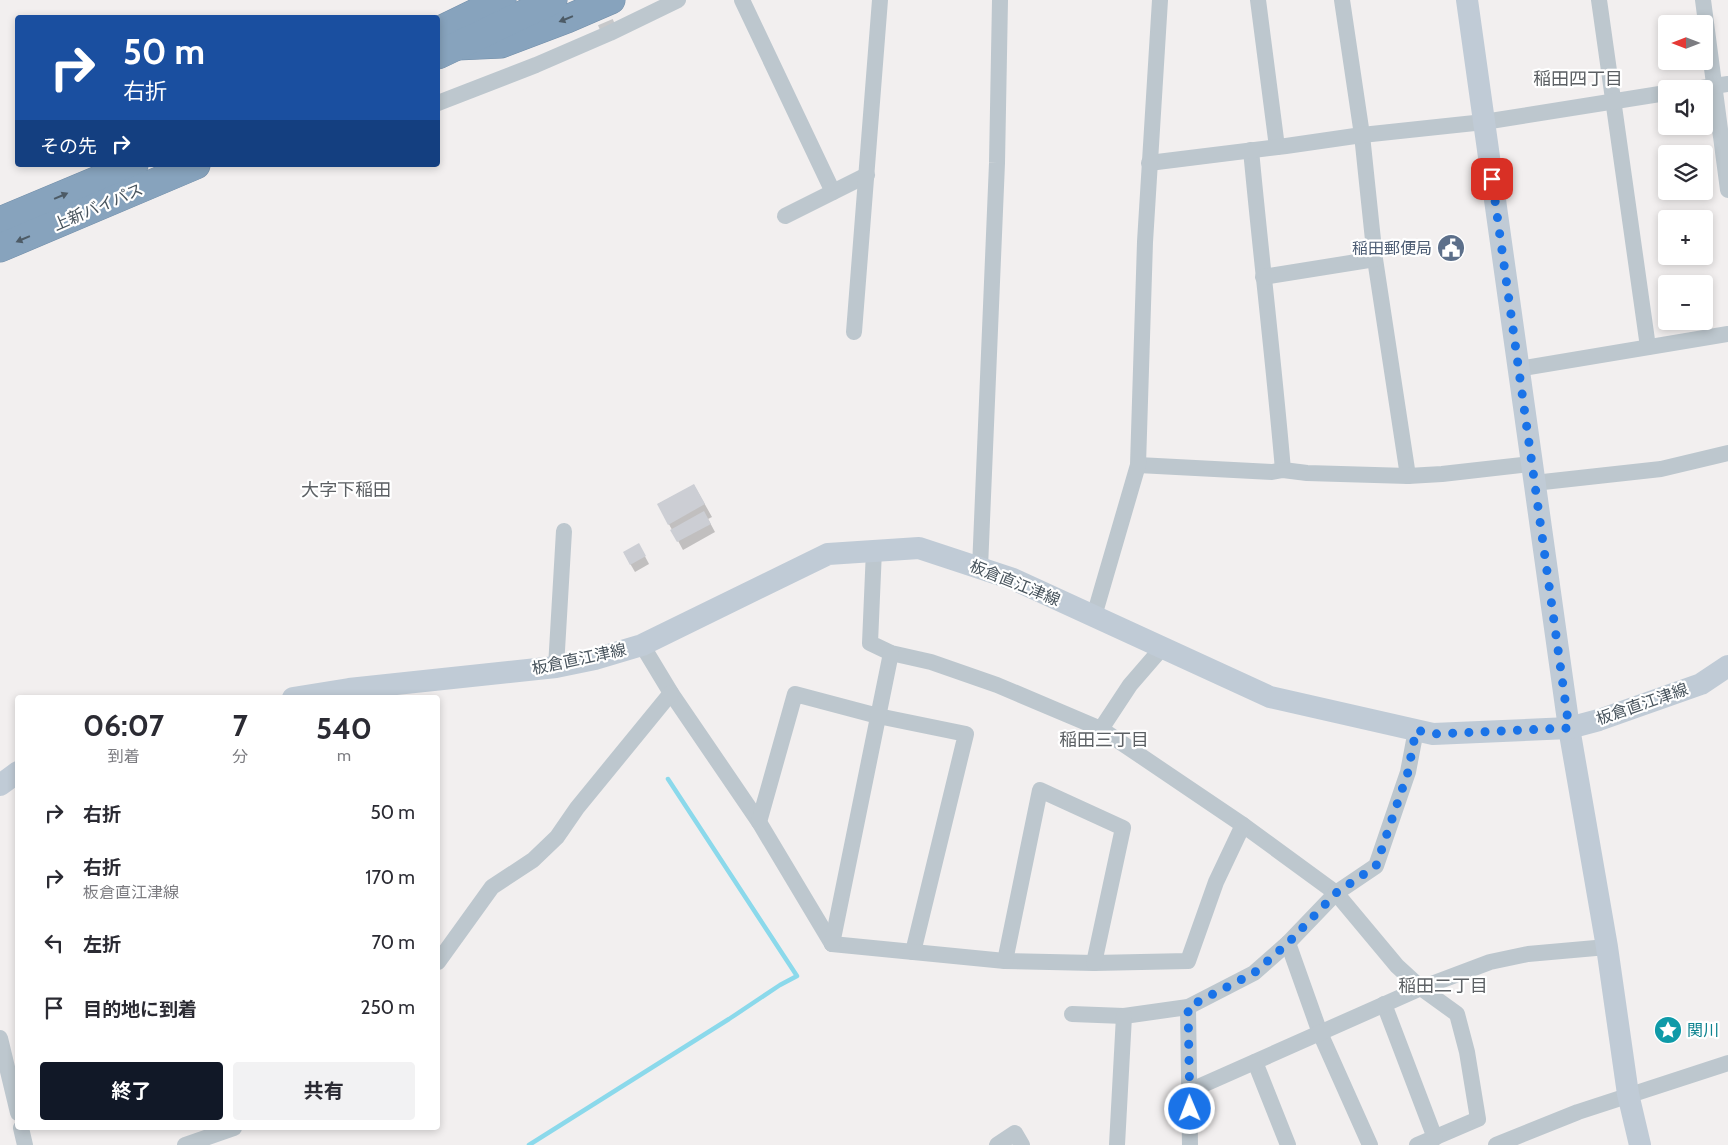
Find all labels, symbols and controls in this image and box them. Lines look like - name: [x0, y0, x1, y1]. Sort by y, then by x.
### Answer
- one-way arrow: [558, 15, 573, 23]
- north arrow: [1658, 15, 1712, 70]
- map controls: [1658, 15, 1713, 330]
- text: 50 m: [123, 30, 205, 73]
- icon: right: [40, 35, 105, 100]
- district label: 稲田四丁目: [1533, 68, 1623, 90]
- text: 右折: [123, 78, 167, 105]
- button: sound: [1658, 80, 1713, 135]
- icon: right: [107, 130, 135, 158]
- text: その先: [40, 135, 97, 158]
- button: layers: [1658, 145, 1713, 200]
- pin: [1471, 158, 1513, 200]
- icon: arrive: [1478, 165, 1506, 193]
- street label: 上新バイパス: [50, 180, 146, 234]
- one-way arrow: [54, 191, 68, 199]
- button: +: [1658, 210, 1713, 265]
- public building icon: 稲田郵便局: [1436, 233, 1466, 263]
- one-way arrow: [15, 235, 30, 243]
- place label: 稲田郵便局: [1352, 239, 1432, 258]
- button: −: [1658, 275, 1713, 330]
- district label: 大字下稲田: [301, 479, 391, 501]
- street label: 板倉直江津線: [967, 556, 1063, 610]
- street label: 板倉直江津線: [530, 640, 628, 678]
- street label: 板倉直江津線: [1594, 679, 1690, 729]
- text: 06:07: [83, 707, 164, 744]
- text: 7: [232, 707, 248, 744]
- text: 540: [316, 710, 372, 747]
- district label: 稲田三丁目: [1059, 729, 1149, 751]
- text: m: [337, 746, 351, 765]
- text: 到着: [108, 747, 140, 766]
- text: 分: [232, 747, 248, 766]
- icon: right: [40, 799, 68, 827]
- text: 50 m: [371, 801, 415, 824]
- text: 右折: [83, 803, 121, 826]
- text: 右折: [83, 856, 121, 879]
- icon: right: [40, 864, 68, 892]
- text: 170 m: [365, 866, 415, 889]
- text: 板倉直江津線: [83, 883, 179, 902]
- icon: left: [40, 929, 68, 957]
- text: 70 m: [371, 931, 415, 954]
- text: 左折: [83, 933, 121, 956]
- district label: 稲田二丁目: [1398, 975, 1488, 997]
- icon: arrive: [40, 994, 68, 1022]
- text: 250 m: [361, 996, 415, 1019]
- text: 目的地に到着: [83, 998, 197, 1021]
- place icon: 関川: [1653, 1015, 1683, 1045]
- place label: 関川: [1687, 1021, 1719, 1040]
- button: 終了: [40, 1062, 223, 1120]
- button: 共有: [233, 1062, 415, 1120]
- position arrow: [1163, 1082, 1215, 1134]

